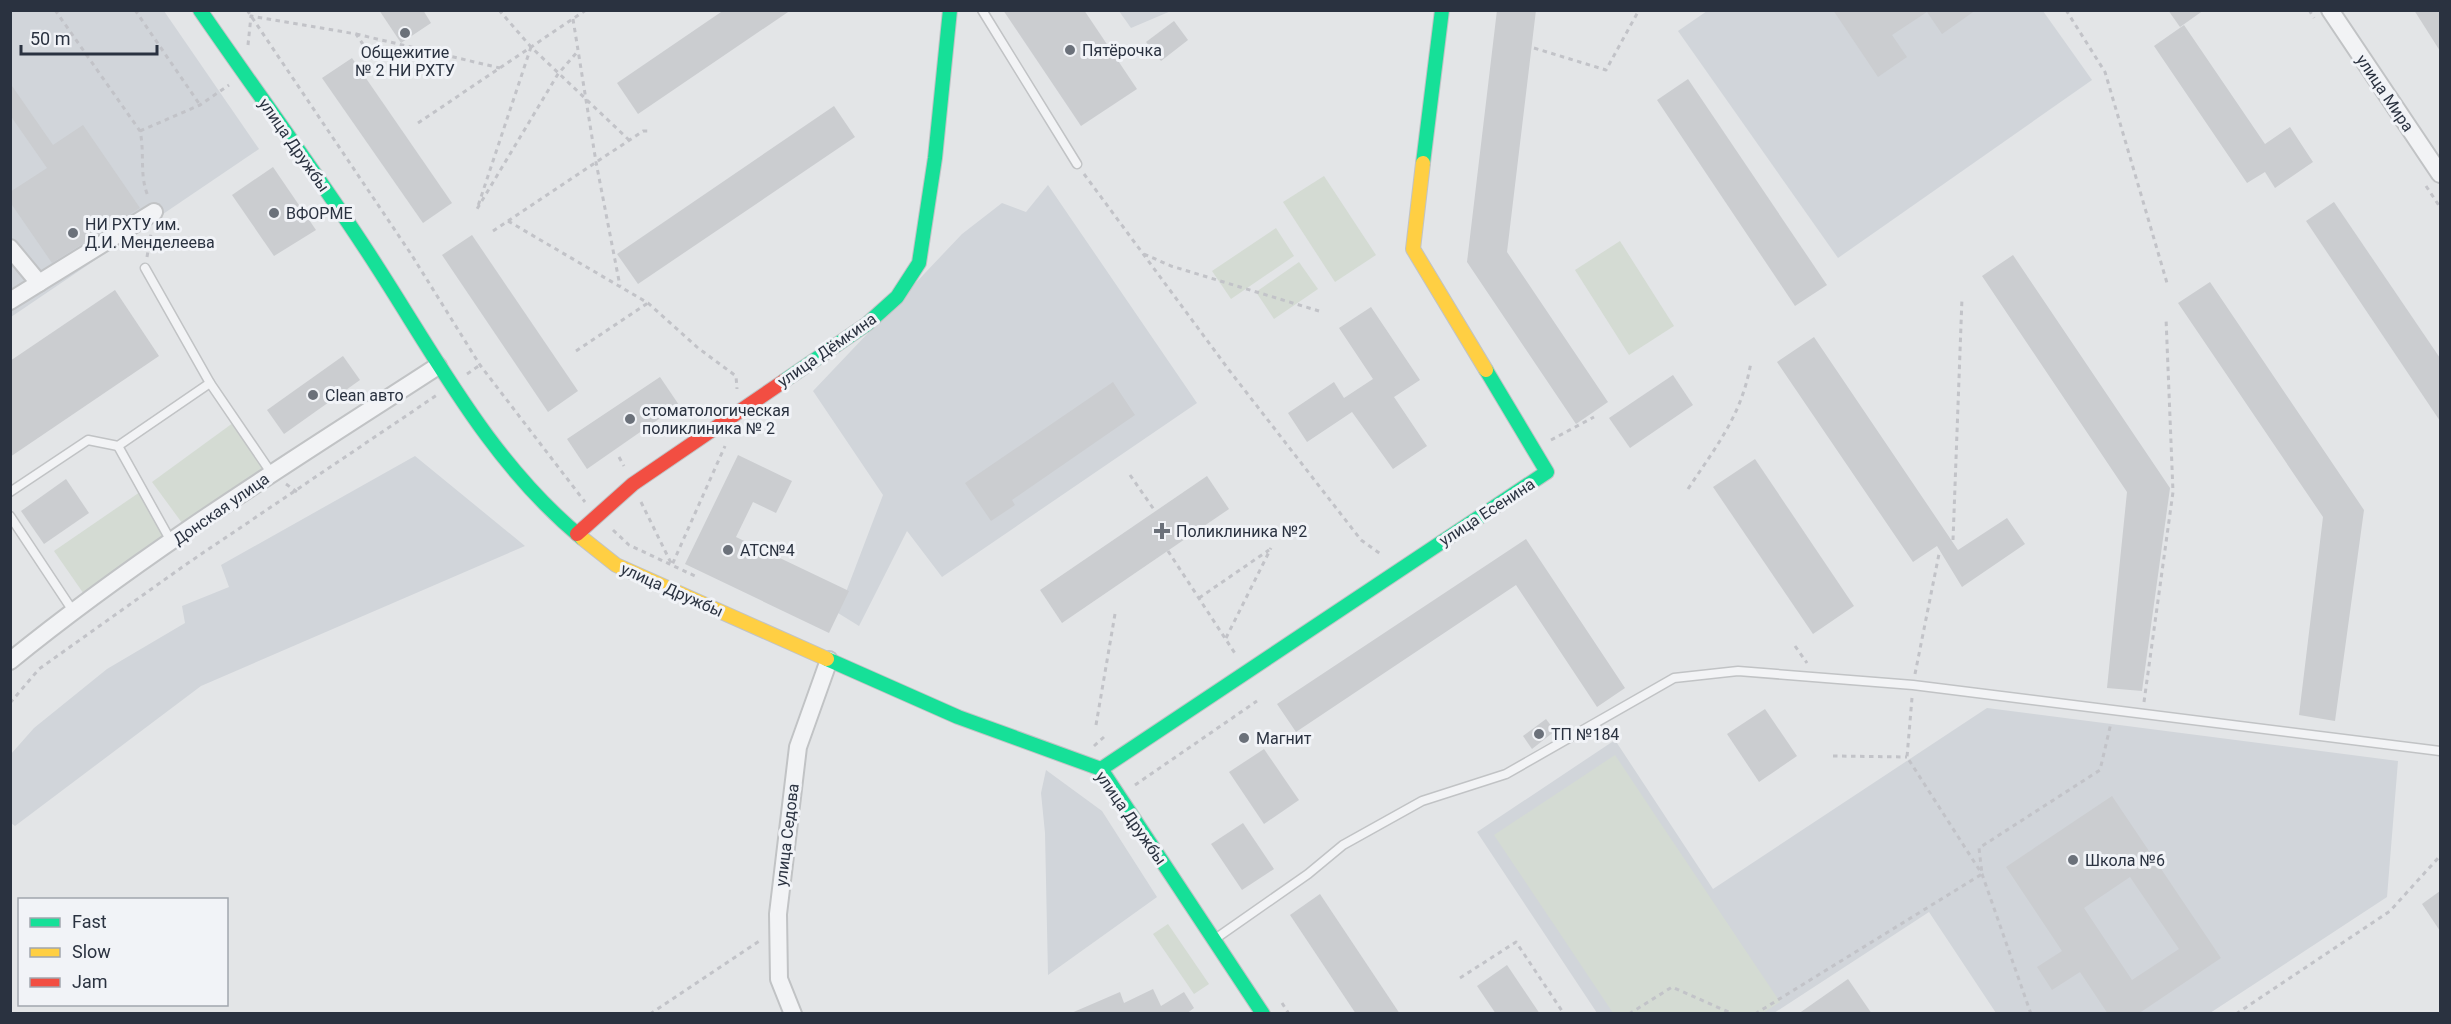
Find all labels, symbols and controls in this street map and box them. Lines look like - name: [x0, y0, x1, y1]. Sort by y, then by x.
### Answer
- scale bar: [21, 18, 158, 56]
- marker: Общежитие № 2 НИ РХТУ: [398, 26, 412, 40]
- text: 50 m: [30, 28, 70, 49]
- place label: Пятёрочка: [1082, 41, 1162, 60]
- place label: Общежитие № 2 НИ РХТУ: [355, 43, 455, 80]
- marker: Пятёрочка: [1063, 43, 1077, 57]
- street label: улица Мира: [2352, 51, 2418, 135]
- street label: улица Дружбы: [255, 95, 333, 195]
- place label: ВФОРМЕ: [286, 204, 352, 223]
- marker: ВФОРМЕ: [267, 206, 281, 220]
- place label: НИ РХТУ им. Д.И. Менделеева: [85, 215, 215, 252]
- marker: НИ РХТУ им. Д.И. Менделеева: [66, 226, 80, 240]
- street label: улица Дёмкина: [774, 309, 880, 391]
- place label: Сlean авто: [325, 386, 404, 405]
- marker: Сlean авто: [306, 388, 320, 402]
- place label: стоматологическая поликлиника № 2: [642, 401, 790, 438]
- marker: стоматологическая поликлиника № 2: [623, 412, 637, 426]
- street label: Донская улица: [169, 469, 273, 549]
- street label: улица Есенина: [1436, 474, 1538, 550]
- marker: Поликлиника №2: [1153, 522, 1171, 540]
- place label: Поликлиника №2: [1176, 522, 1307, 541]
- place label: АТС№4: [740, 541, 795, 560]
- marker: АТС№4: [721, 543, 735, 557]
- street label: улица Дружбы: [618, 559, 726, 621]
- place label: ТП №184: [1551, 725, 1619, 744]
- marker: ТП №184: [1532, 727, 1546, 741]
- place label: Магнит: [1256, 729, 1312, 748]
- marker: Магнит: [1237, 731, 1251, 745]
- street label: улица Дружбы: [1092, 768, 1170, 868]
- street label: улица Седова: [771, 783, 803, 887]
- place label: Школа №6: [2085, 851, 2165, 870]
- marker: Школа №6: [2066, 853, 2080, 867]
- legend: [18, 898, 228, 1006]
- text: Fast: [72, 911, 107, 932]
- text: Slow: [72, 941, 111, 962]
- text: Jam: [72, 971, 108, 992]

